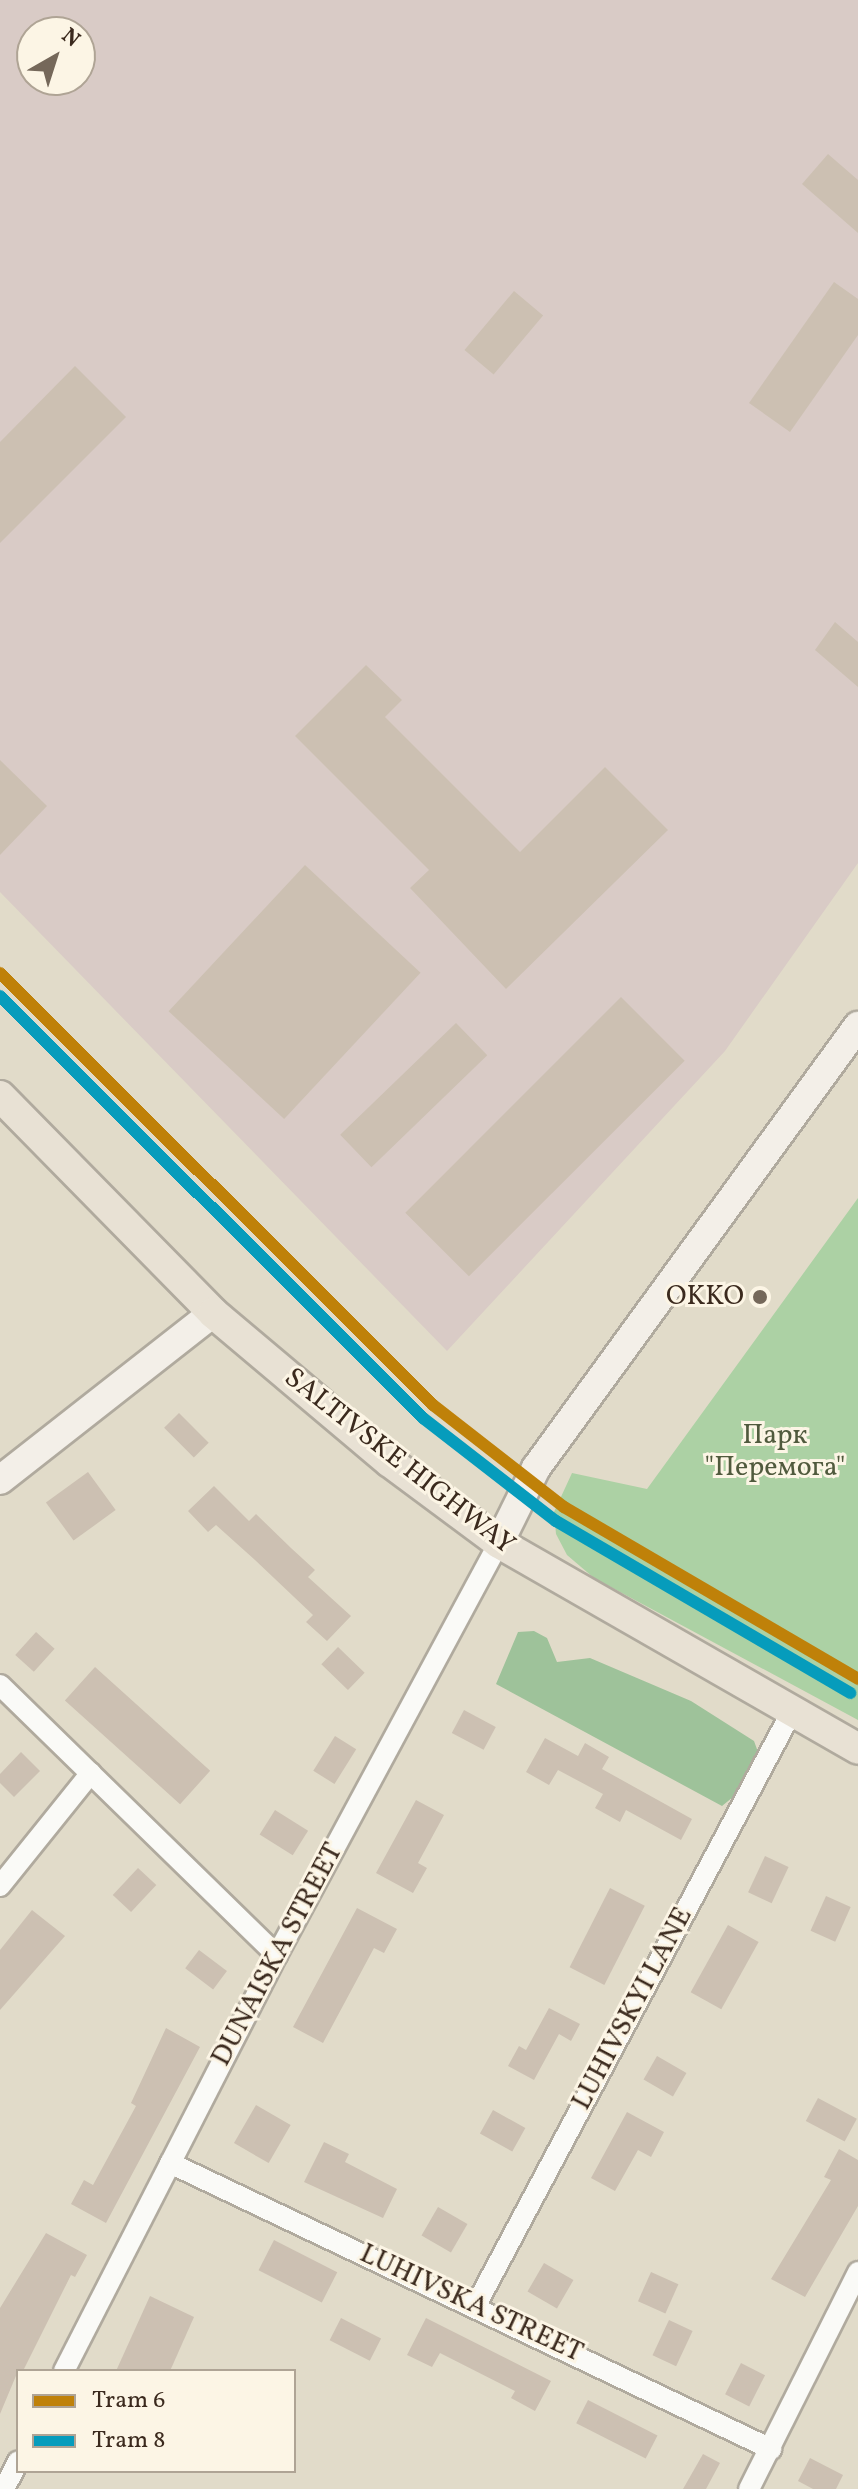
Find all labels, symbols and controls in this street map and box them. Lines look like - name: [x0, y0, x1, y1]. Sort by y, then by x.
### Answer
- north arrow: [16, 16, 96, 96]
- text: N: [54, 21, 86, 56]
- place label: OKKO: [666, 1280, 744, 1314]
- marker: OKKO: [751, 1288, 769, 1306]
- street label: SALTIVSKE HIGHWAY: [277, 1362, 521, 1562]
- park label: Парк "Перемога": [705, 1419, 845, 1485]
- street label: DUNAISKA STREET: [205, 1838, 351, 2072]
- street label: LUHIVSKYI LANE: [565, 1902, 701, 2116]
- street label: LUHIVSKA STREET: [354, 2238, 588, 2370]
- legend: [16, 2369, 296, 2473]
- text: Tram 6: [92, 2384, 165, 2418]
- text: Tram 8: [92, 2424, 165, 2458]

